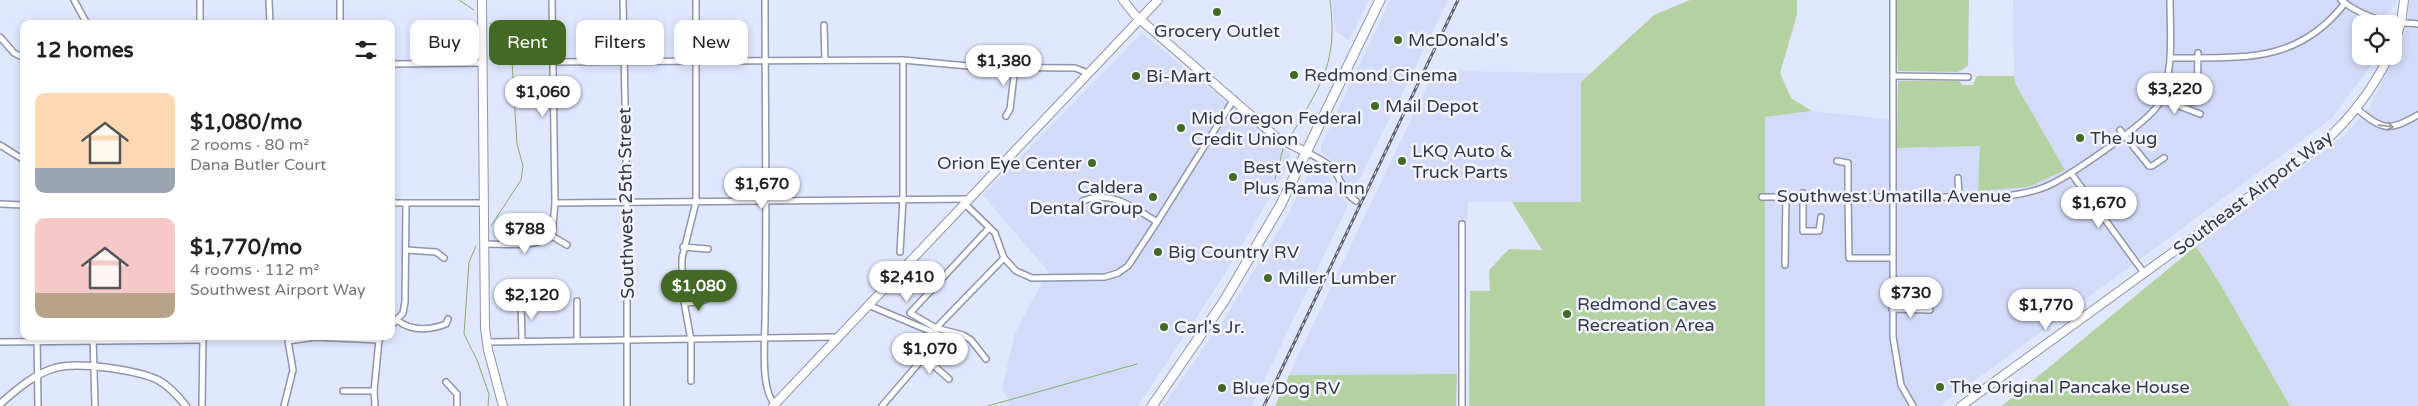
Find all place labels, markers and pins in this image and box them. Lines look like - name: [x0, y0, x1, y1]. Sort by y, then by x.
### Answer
- marker: Grocery Outlet: [1211, 6, 1223, 18]
- place label: Grocery Outlet: [1154, 20, 1280, 42]
- place label: McDonald's: [1408, 29, 1508, 51]
- marker: McDonald's: [1392, 34, 1404, 46]
- pin: $1,380: [963, 44, 1045, 87]
- place label: Redmond Cinema: [1304, 64, 1458, 86]
- place label: Bi-Mart: [1146, 65, 1212, 87]
- marker: Redmond Cinema: [1288, 69, 1300, 81]
- marker: Bi-Mart: [1130, 70, 1142, 82]
- pin: $3,220: [2134, 72, 2216, 115]
- pin: $1,060: [502, 76, 584, 118]
- place label: Mail Depot: [1385, 95, 1479, 117]
- marker: Mail Depot: [1369, 100, 1381, 112]
- place label: Mid Oregon Federal Credit Union: [1191, 107, 1361, 150]
- marker: Mid Oregon Federal Credit Union: [1175, 122, 1187, 134]
- place label: The Jug: [2090, 127, 2157, 149]
- marker: The Jug: [2074, 132, 2086, 144]
- place label: LKQ Auto & Truck Parts: [1412, 140, 1513, 183]
- place label: Orion Eye Center: [937, 152, 1082, 174]
- marker: LKQ Auto & Truck Parts: [1396, 155, 1408, 167]
- place label: Best Western Plus Rama Inn: [1243, 156, 1365, 199]
- marker: Orion Eye Center: [1086, 157, 1098, 169]
- pin: $1,670: [721, 168, 803, 210]
- marker: Best Western Plus Rama Inn: [1227, 171, 1239, 183]
- place label: Caldera Dental Group: [1029, 176, 1143, 219]
- pin: $1,670: [2058, 186, 2140, 229]
- marker: Caldera Dental Group: [1147, 191, 1159, 203]
- pin: $788: [495, 212, 555, 255]
- place label: Big Country RV: [1168, 241, 1300, 263]
- marker: Big Country RV: [1152, 246, 1164, 258]
- pin: $2,410: [866, 260, 948, 303]
- place label: Miller Lumber: [1278, 267, 1397, 289]
- pin: $1,080: [658, 270, 740, 312]
- marker: Miller Lumber: [1262, 272, 1274, 284]
- pin: $730: [1881, 276, 1941, 319]
- pin: $2,120: [491, 278, 573, 321]
- pin: $1,770: [2005, 288, 2087, 331]
- place label: Redmond Caves Recreation Area: [1577, 293, 1717, 336]
- marker: Redmond Caves Recreation Area: [1561, 308, 1573, 320]
- place label: Carl's Jr.: [1174, 316, 1245, 338]
- marker: Carl's Jr.: [1158, 321, 1170, 333]
- pin: $1,070: [889, 332, 971, 375]
- place label: The Original Pancake House: [1950, 376, 2190, 398]
- place label: Blue Dog RV: [1232, 377, 1341, 399]
- marker: The Original Pancake House: [1934, 381, 1946, 393]
- marker: Blue Dog RV: [1216, 382, 1228, 394]

